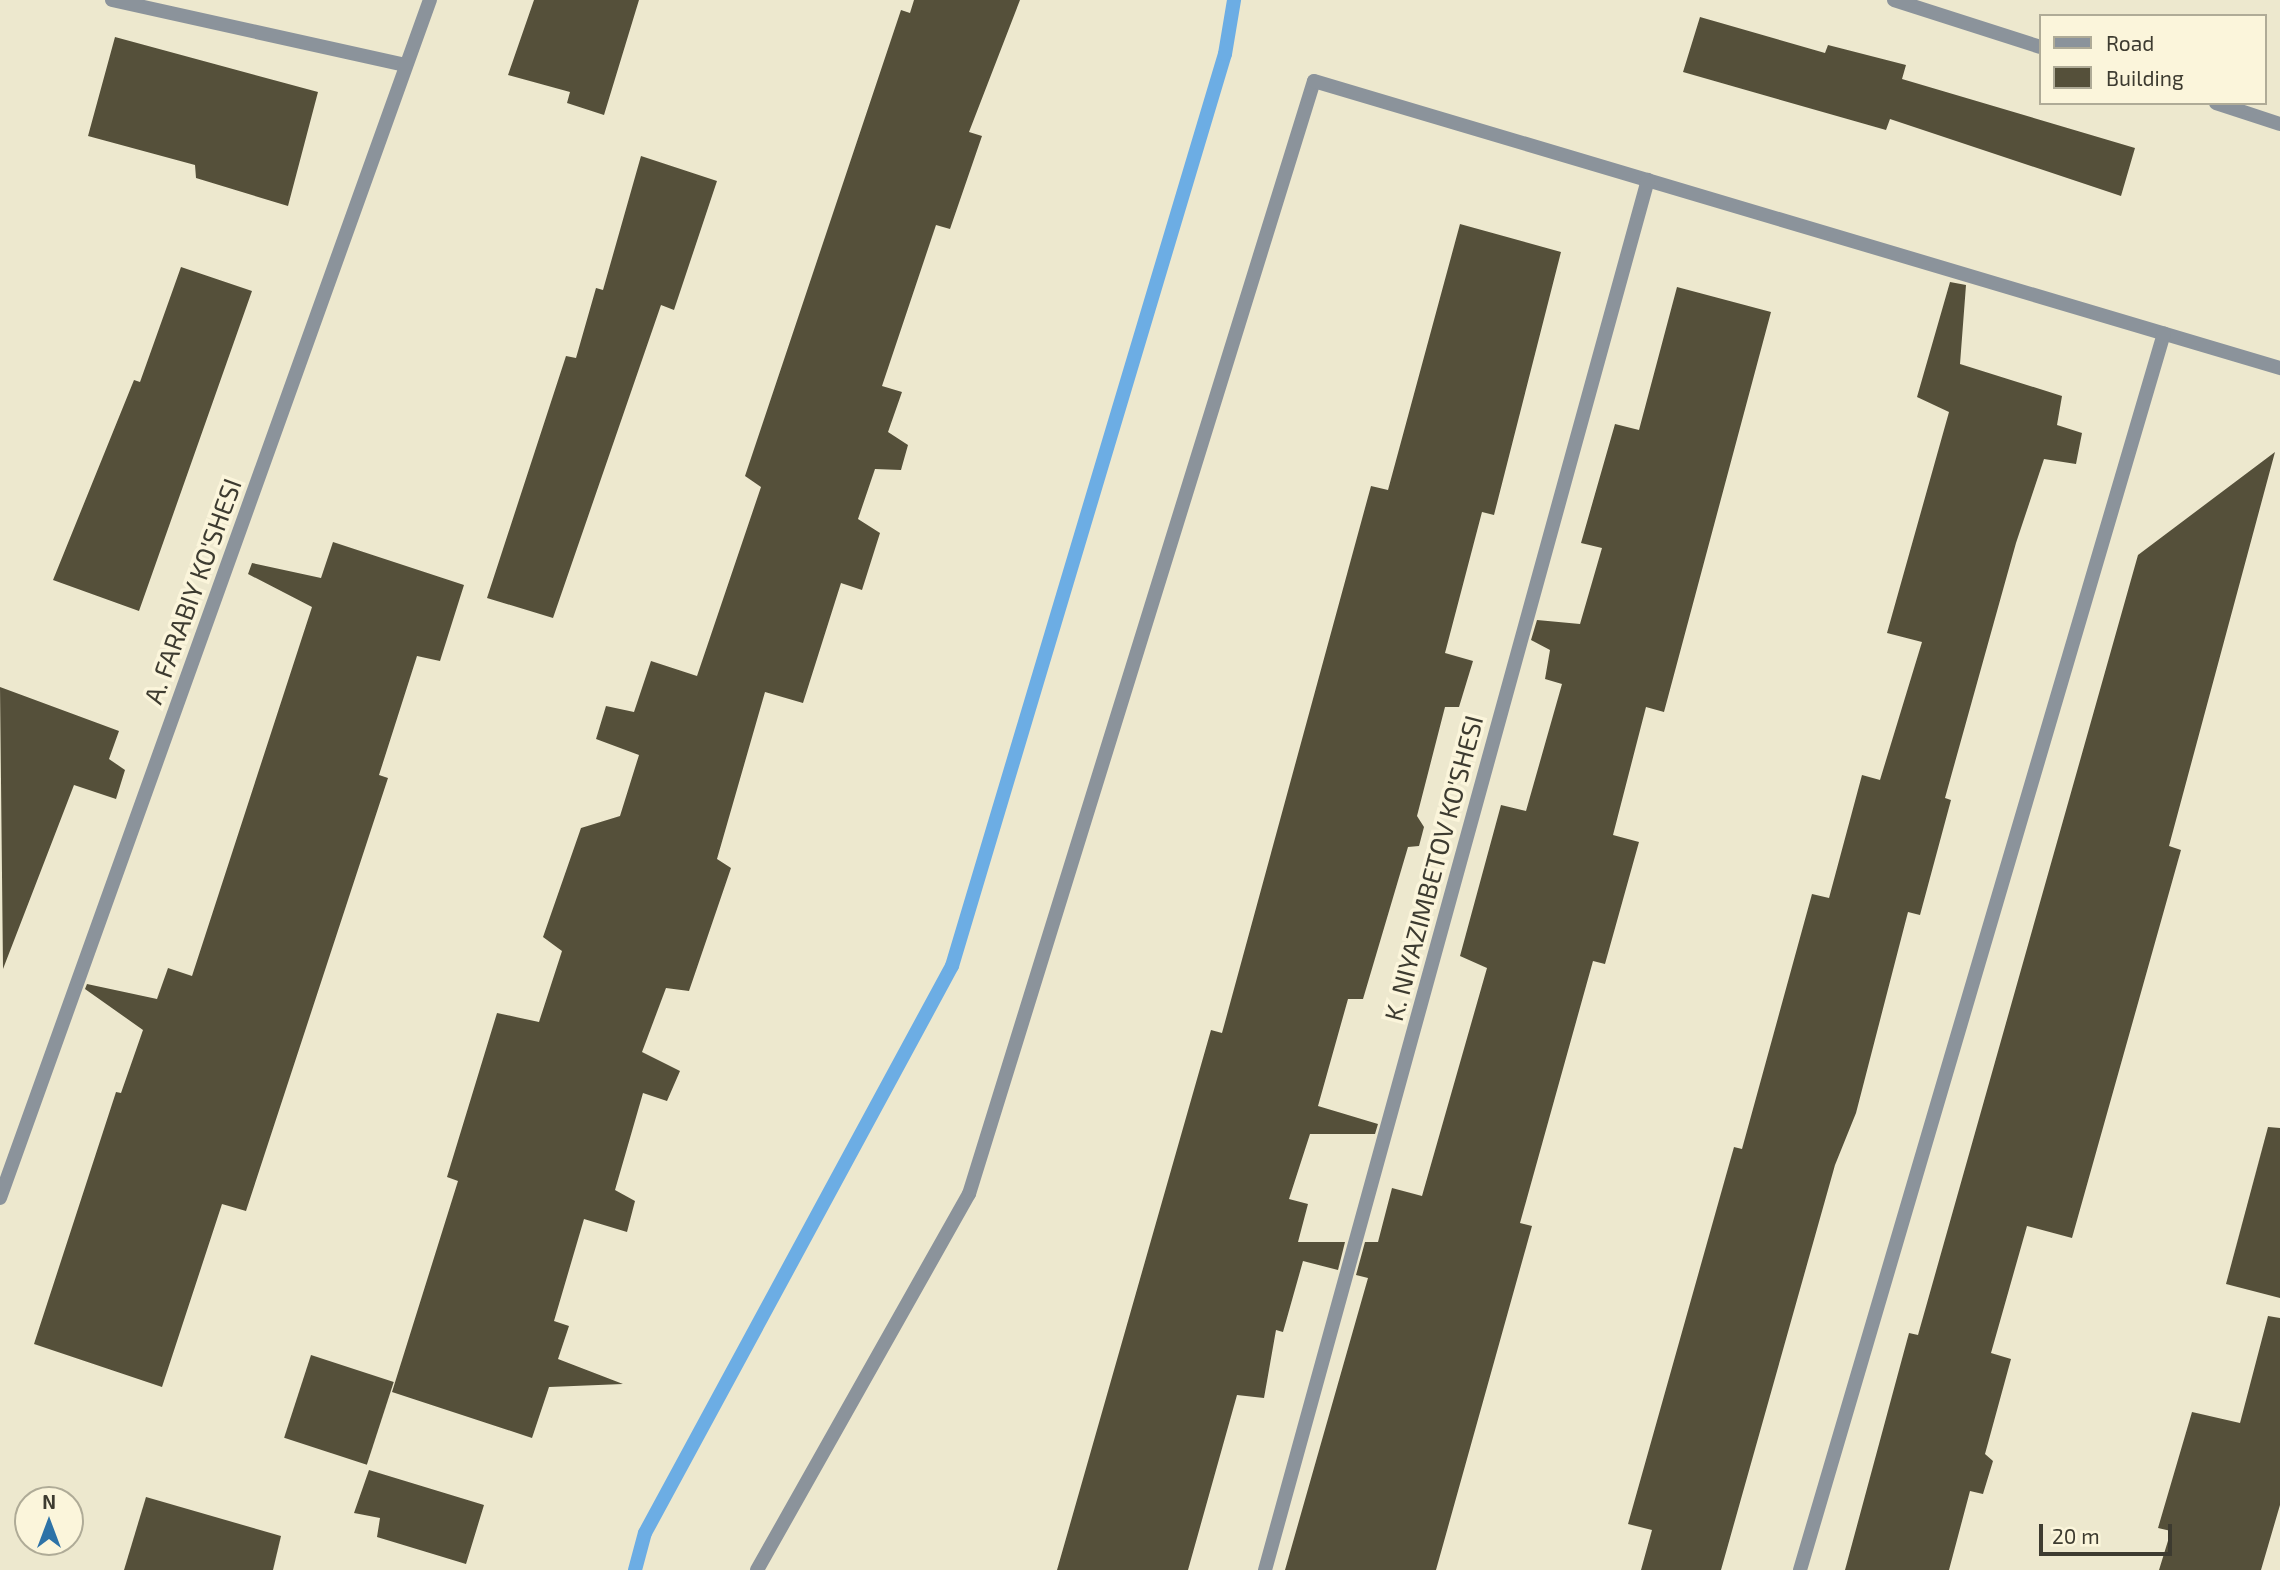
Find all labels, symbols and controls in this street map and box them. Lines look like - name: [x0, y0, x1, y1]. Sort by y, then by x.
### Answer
- legend: [2038, 14, 2266, 105]
- text: Road: [2106, 30, 2154, 55]
- text: Building: [2106, 65, 2184, 90]
- street label: A. FARABIY KO'SHESI: [137, 474, 247, 708]
- street label: K. NIYAZIMBETOV KO'SHESI: [1377, 711, 1489, 1025]
- north arrow: [14, 1486, 84, 1556]
- text: N: [42, 1490, 56, 1513]
- scale bar: [2042, 1510, 2175, 1554]
- text: 20 m: [2052, 1523, 2100, 1548]

